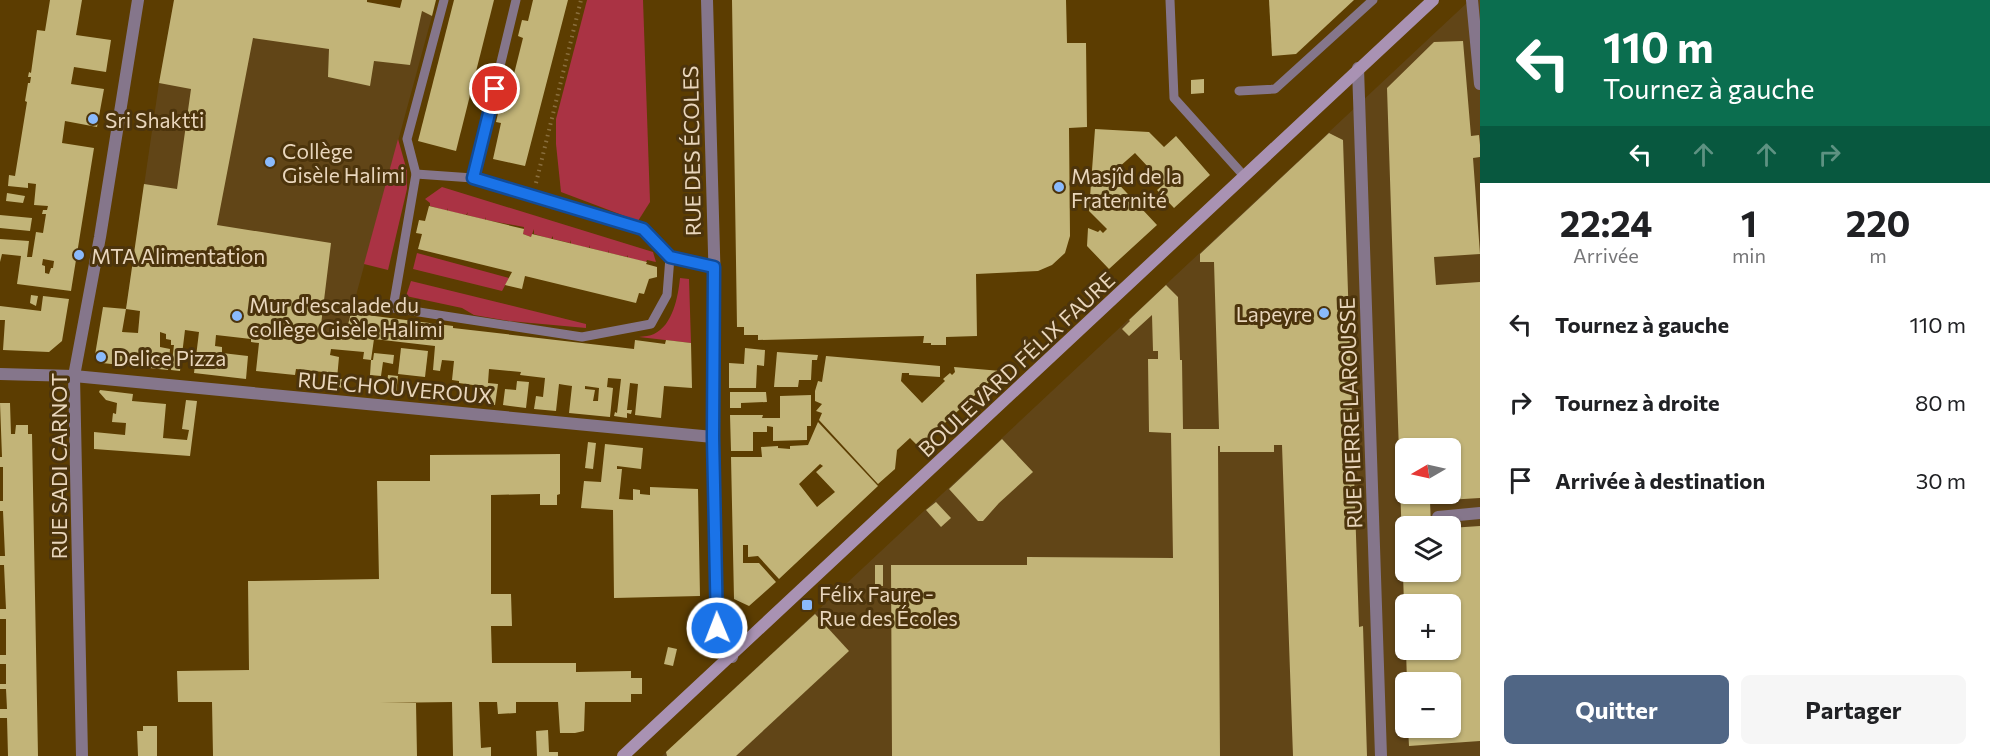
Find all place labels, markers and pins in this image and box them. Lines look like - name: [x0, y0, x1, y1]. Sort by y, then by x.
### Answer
- pin: [469, 63, 520, 114]
- place label: Sri Shaktti: [105, 107, 204, 132]
- marker: Sri Shaktti: [86, 112, 100, 126]
- place label: Collège Gisèle Halimi: [282, 138, 405, 187]
- marker: Collège Gisèle Halimi: [263, 155, 277, 169]
- place label: Masjîd de la Fraternité: [1071, 163, 1182, 212]
- marker: Masjîd de la Fraternité: [1052, 180, 1066, 194]
- place label: MTA Alimentation: [91, 243, 265, 268]
- marker: MTA Alimentation: [72, 248, 86, 262]
- place label: Mur d'escalade du collège Gisèle Halimi: [249, 292, 443, 341]
- place label: Lapeyre: [1236, 301, 1312, 326]
- marker: Lapeyre: [1317, 306, 1331, 320]
- marker: Mur d'escalade du collège Gisèle Halimi: [230, 309, 244, 323]
- place label: Delice Pizza: [113, 345, 226, 370]
- marker: Delice Pizza: [94, 350, 108, 364]
- place label: Félix Faure - Rue des Écoles: [819, 581, 958, 630]
- marker: Félix Faure - Rue des Écoles: [800, 598, 814, 612]

